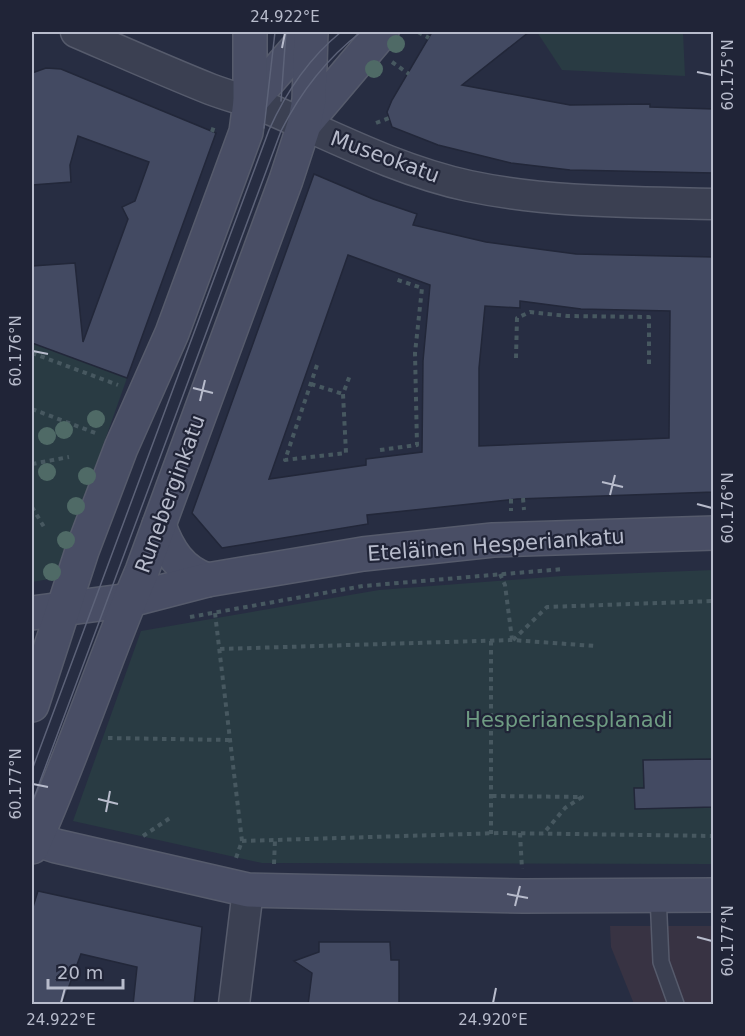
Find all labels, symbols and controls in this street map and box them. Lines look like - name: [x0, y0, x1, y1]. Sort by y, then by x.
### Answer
- text: 24.922°E: [250, 8, 320, 26]
- text: 60.175°N: [719, 39, 737, 111]
- street label: Museokatu: [327, 126, 443, 188]
- text: 60.176°N: [7, 315, 25, 387]
- street label: Runeberginkatu: [130, 412, 210, 576]
- text: 60.176°N: [719, 472, 737, 544]
- street label: Eteläinen Hesperiankatu: [367, 524, 625, 566]
- park label: Hesperianesplanadi: [465, 708, 673, 732]
- text: 60.177°N: [7, 748, 25, 820]
- text: 60.177°N: [719, 905, 737, 977]
- scale bar: [48, 952, 123, 990]
- text: 20 m: [57, 962, 103, 983]
- text: 24.922°E: [26, 1011, 96, 1029]
- text: 24.920°E: [458, 1011, 528, 1029]

